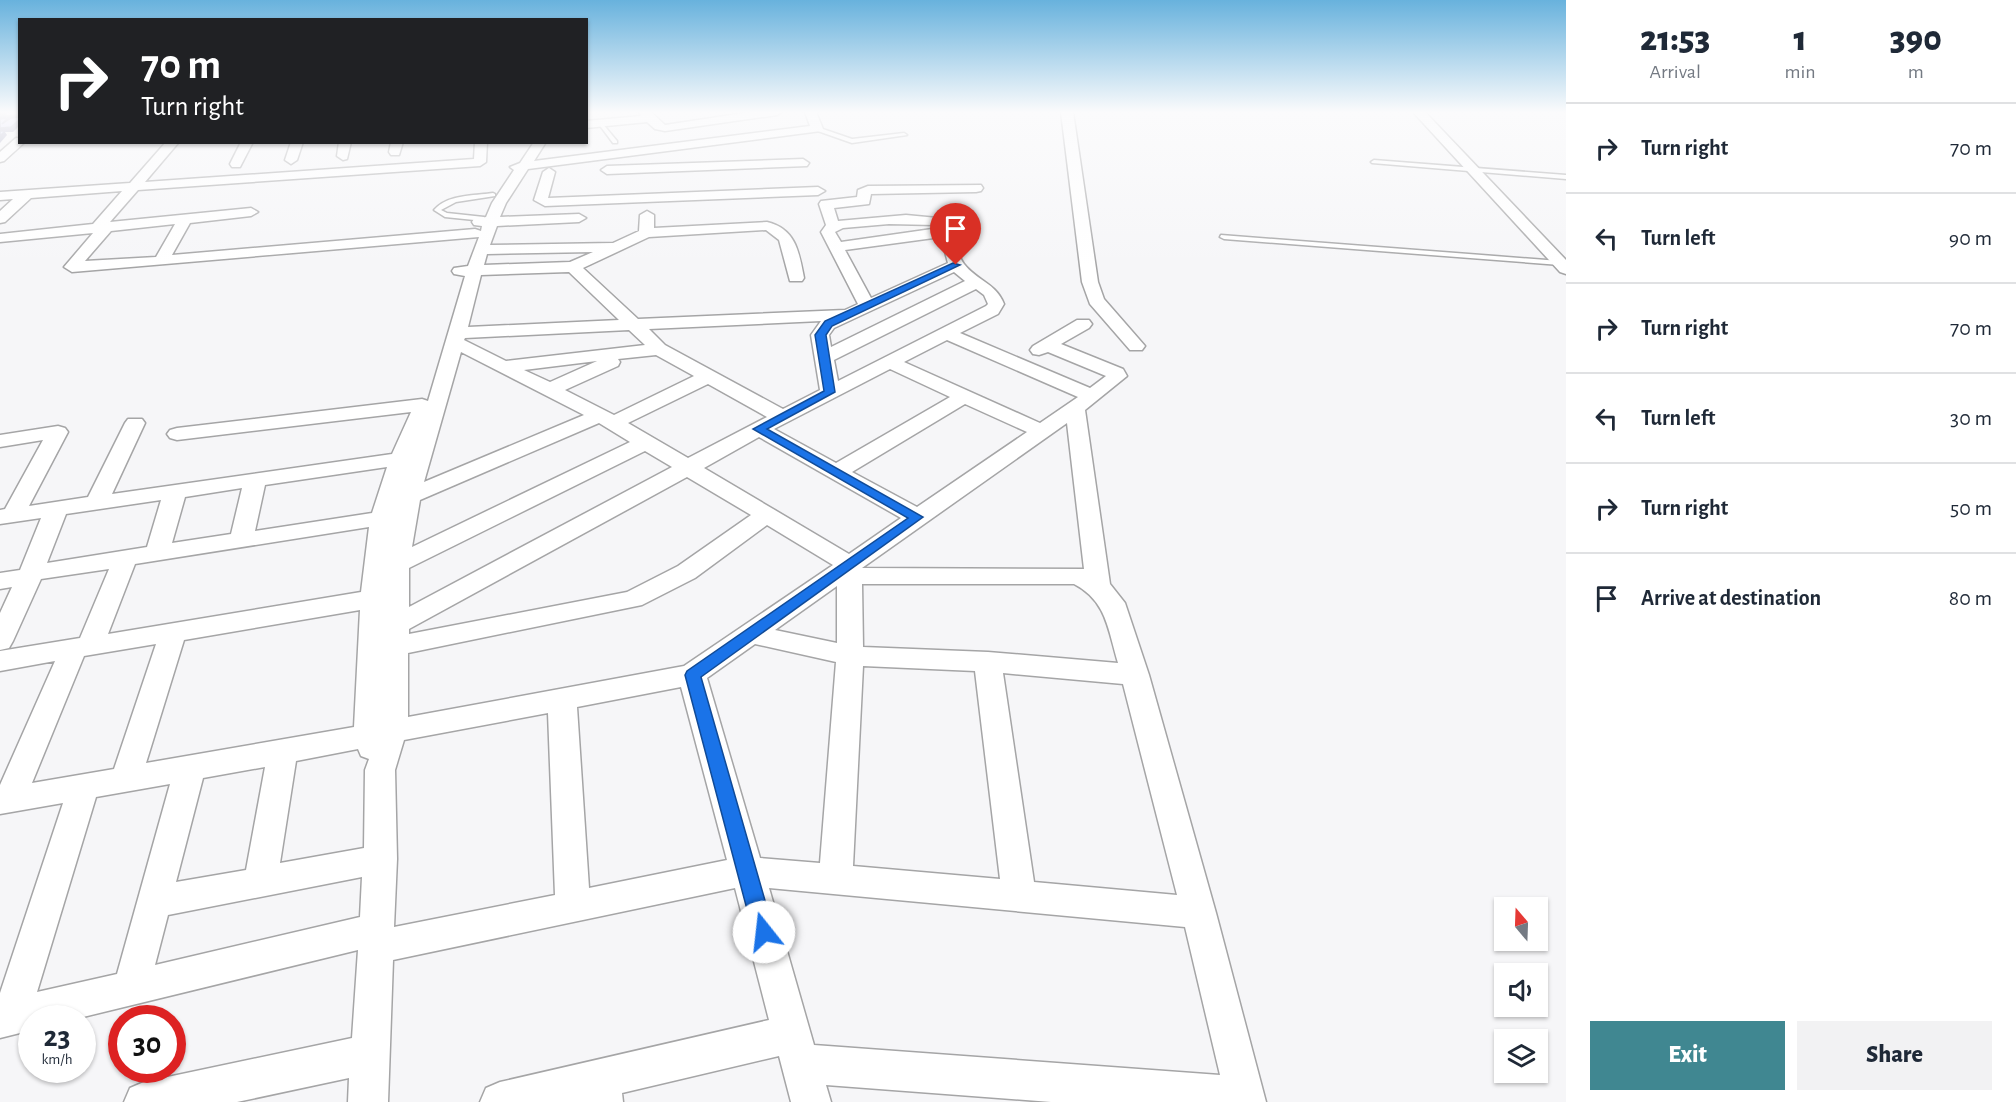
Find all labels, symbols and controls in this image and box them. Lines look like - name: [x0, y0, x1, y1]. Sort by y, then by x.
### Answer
- text: 21:53: [1640, 21, 1710, 57]
- text: 1: [1793, 21, 1807, 57]
- text: 390: [1890, 21, 1942, 57]
- icon: right: [42, 42, 120, 120]
- text: 70 m: [141, 44, 221, 86]
- text: Arrival: [1650, 62, 1701, 82]
- text: min: [1785, 62, 1816, 82]
- text: m: [1908, 62, 1924, 82]
- text: Turn right: [141, 93, 244, 120]
- icon: right: [1590, 132, 1623, 165]
- text: Turn right: [1641, 137, 1728, 159]
- text: 70 m: [1950, 137, 1992, 159]
- pin: [930, 203, 981, 265]
- icon: arrive: [939, 212, 972, 245]
- icon: left: [1590, 222, 1623, 255]
- text: Turn left: [1641, 227, 1715, 249]
- text: 90 m: [1949, 227, 1992, 249]
- icon: right: [1590, 312, 1623, 345]
- text: Turn right: [1641, 317, 1728, 339]
- text: 70 m: [1950, 317, 1992, 339]
- icon: left: [1590, 402, 1623, 435]
- text: Turn left: [1641, 407, 1715, 429]
- text: 30 m: [1950, 407, 1992, 429]
- icon: right: [1590, 492, 1623, 525]
- text: Turn right: [1641, 497, 1728, 519]
- text: 50 m: [1950, 497, 1992, 519]
- icon: arrive: [1590, 582, 1623, 615]
- text: Arrive at destination: [1641, 587, 1821, 609]
- text: 80 m: [1949, 587, 1992, 609]
- north arrow: [1494, 897, 1548, 951]
- map controls: [1494, 897, 1548, 1083]
- position arrow: [732, 900, 796, 964]
- button: sound: [1494, 963, 1548, 1017]
- speed limit sign: 30: [108, 1005, 186, 1083]
- button: Exit: [1590, 1021, 1785, 1090]
- button: Share: [1797, 1021, 1992, 1090]
- text: 23: [43, 1022, 71, 1052]
- button: layers: [1494, 1029, 1548, 1083]
- text: km/h: [42, 1052, 72, 1067]

